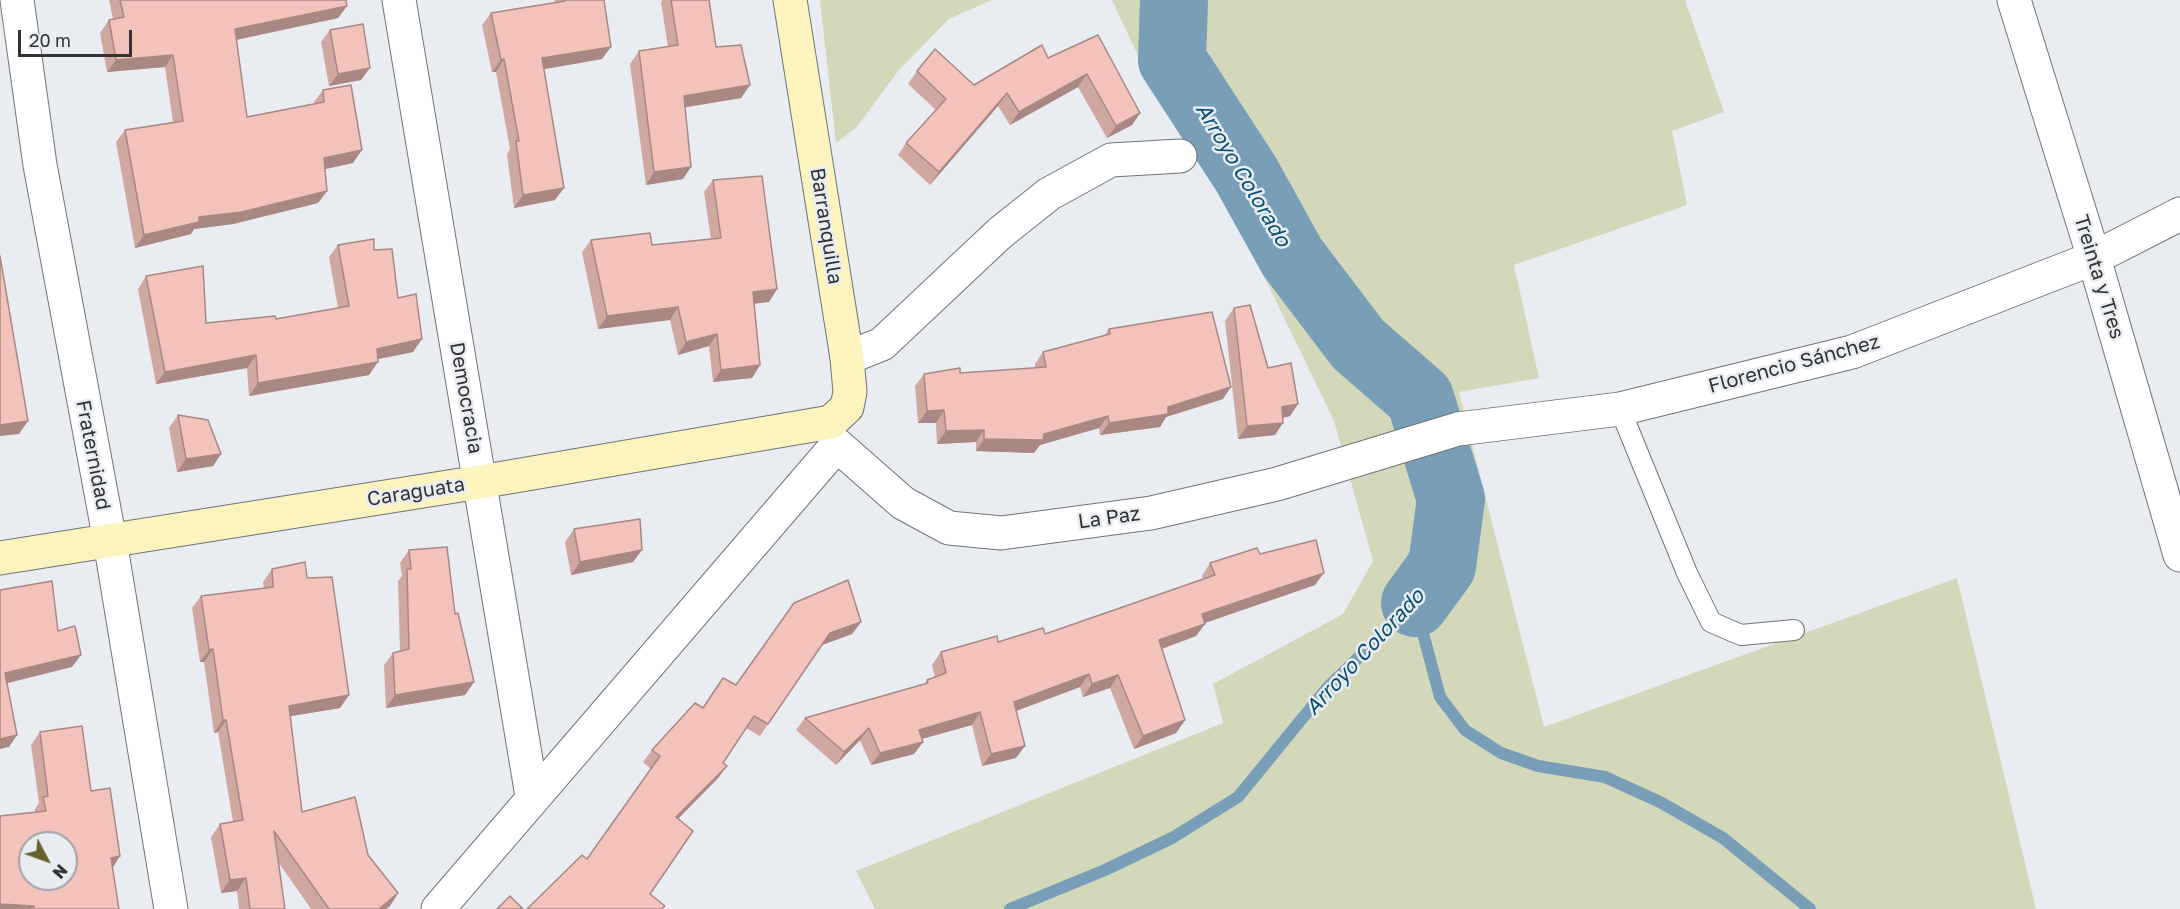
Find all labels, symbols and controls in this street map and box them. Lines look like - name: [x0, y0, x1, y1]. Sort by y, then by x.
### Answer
- scale bar: [21, 18, 135, 56]
- text: 20 m: [29, 29, 71, 51]
- water label: Arroyo Colorado: [1190, 99, 1296, 251]
- street label: Barranquilla: [805, 166, 847, 286]
- street label: Treinta y Tres: [2069, 212, 2129, 342]
- street label: Florencio Sánchez: [1706, 330, 1882, 398]
- street label: Democracia: [444, 340, 488, 456]
- street label: Fraternidad: [71, 398, 115, 512]
- street label: Caraguata: [365, 472, 467, 512]
- street label: La Paz: [1076, 502, 1142, 534]
- water label: Arroyo Colorado: [1300, 584, 1430, 720]
- north arrow: [18, 831, 78, 891]
- text: N: [49, 860, 72, 883]

